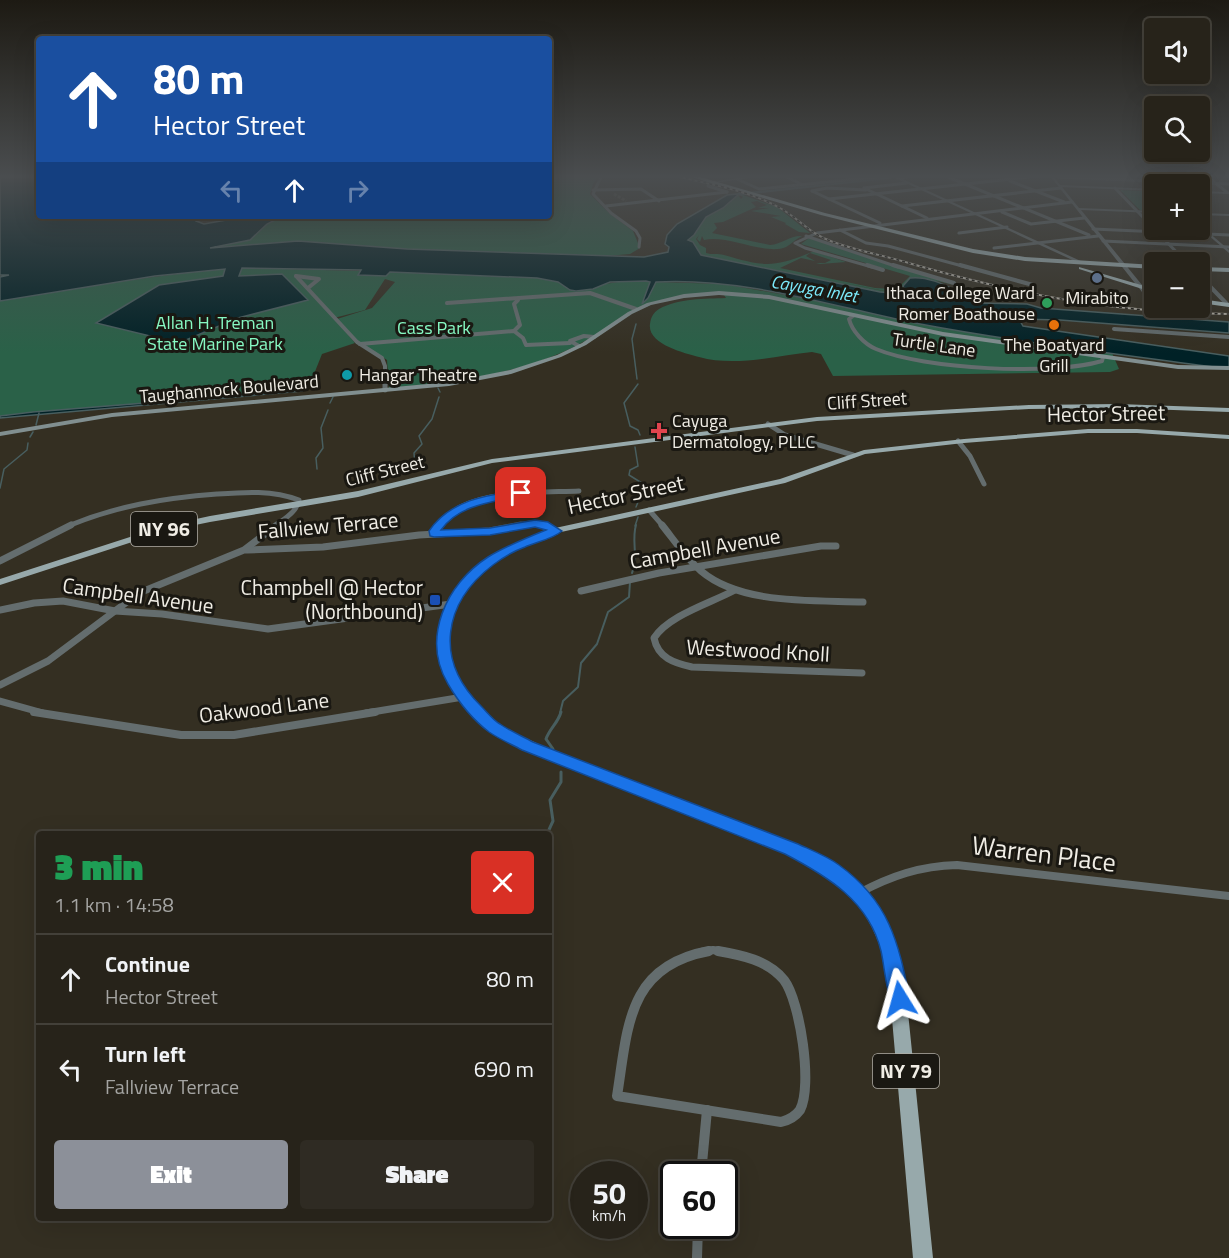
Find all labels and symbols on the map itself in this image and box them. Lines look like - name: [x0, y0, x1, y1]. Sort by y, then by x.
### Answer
- water label: Cayuga Inlet: [769, 268, 862, 310]
- marker: Mirabito: [1090, 271, 1104, 285]
- place label: Ithaca College Ward Romer Boathouse: [886, 279, 1035, 327]
- place label: Mirabito: [1065, 284, 1129, 311]
- marker: Ithaca College Ward Romer Boathouse: [1040, 296, 1054, 310]
- park label: Allan H. Treman State Marine Park: [147, 309, 283, 357]
- park label: Cass Park: [397, 314, 471, 341]
- marker: The Boatyard Grill: [1047, 318, 1061, 332]
- street label: Turtle Lane: [891, 325, 977, 364]
- place label: The Boatyard Grill: [1003, 331, 1105, 379]
- place label: Hangar Theatre: [359, 361, 477, 388]
- street label: Taughannock Boulevard: [138, 367, 320, 410]
- marker: Hangar Theatre: [340, 368, 354, 382]
- street label: Cliff Street: [826, 384, 909, 417]
- street label: Hector Street: [1047, 396, 1166, 430]
- place label: Cayuga Dermatology, PLLC: [672, 407, 815, 455]
- marker: Cayuga Dermatology, PLLC: [650, 422, 668, 440]
- street label: Cliff Street: [343, 448, 428, 493]
- street label: Hector Street: [565, 466, 688, 522]
- pin: [495, 467, 546, 518]
- street label: Fallview Terrace: [256, 503, 399, 547]
- road number: NY 96: [131, 512, 197, 546]
- street label: Campbell Avenue: [627, 519, 783, 577]
- street label: Campbell Avenue: [61, 569, 216, 621]
- place label: Champbell @ Hector (Northbound): [240, 571, 423, 627]
- marker: Champbell @ Hector (Northbound): [428, 593, 442, 607]
- street label: Westwood Knoll: [685, 630, 831, 670]
- street label: Oakwood Lane: [197, 683, 331, 731]
- street label: Warren Place: [970, 825, 1118, 882]
- position arrow: [868, 967, 932, 1031]
- road number: NY 79: [873, 1054, 939, 1088]
- speed limit sign: 60: [660, 1161, 738, 1239]

